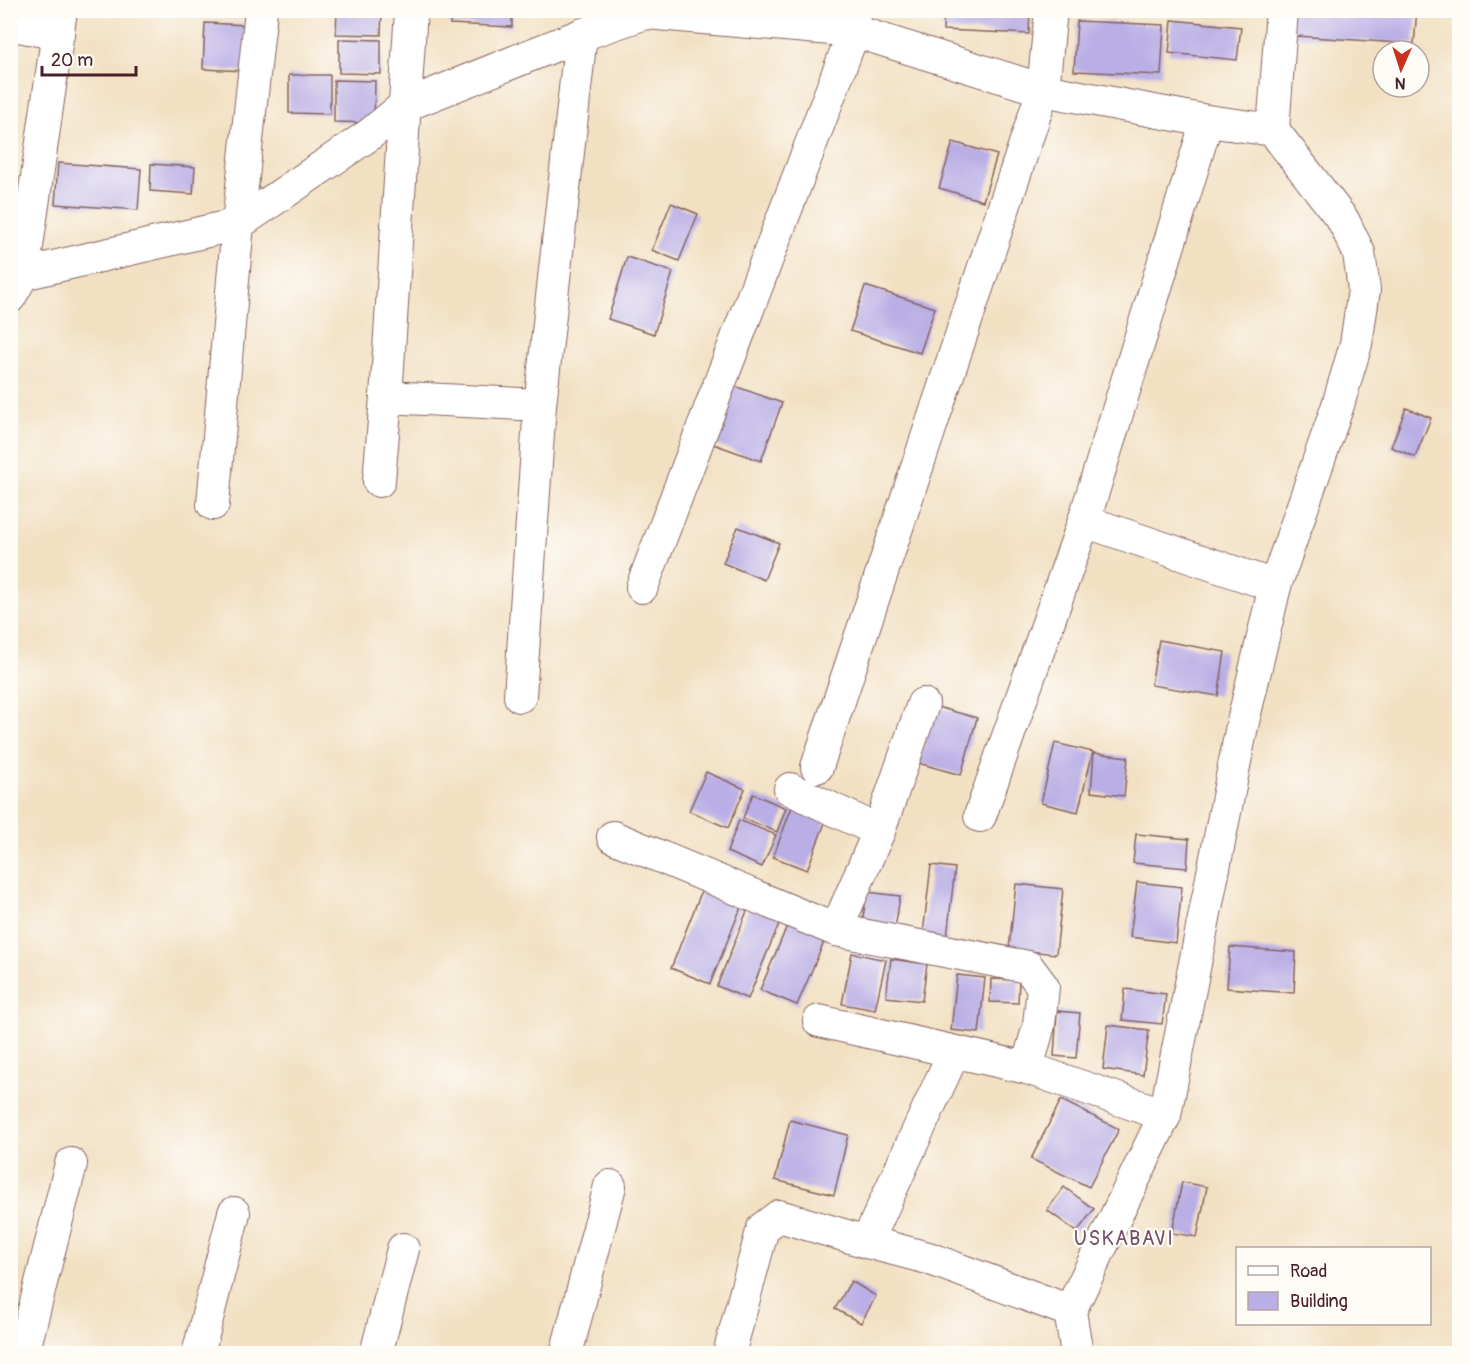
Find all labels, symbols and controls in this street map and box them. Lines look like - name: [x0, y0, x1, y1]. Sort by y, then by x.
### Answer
- scale bar: [42, 39, 136, 77]
- north arrow: [1371, 39, 1431, 99]
- text: 20 m: [51, 49, 93, 72]
- text: N: [1394, 73, 1406, 93]
- district label: USKABAVI: [1074, 1226, 1174, 1251]
- legend: [1236, 1247, 1431, 1325]
- text: Road: [1290, 1260, 1327, 1283]
- text: Building: [1290, 1290, 1348, 1313]

